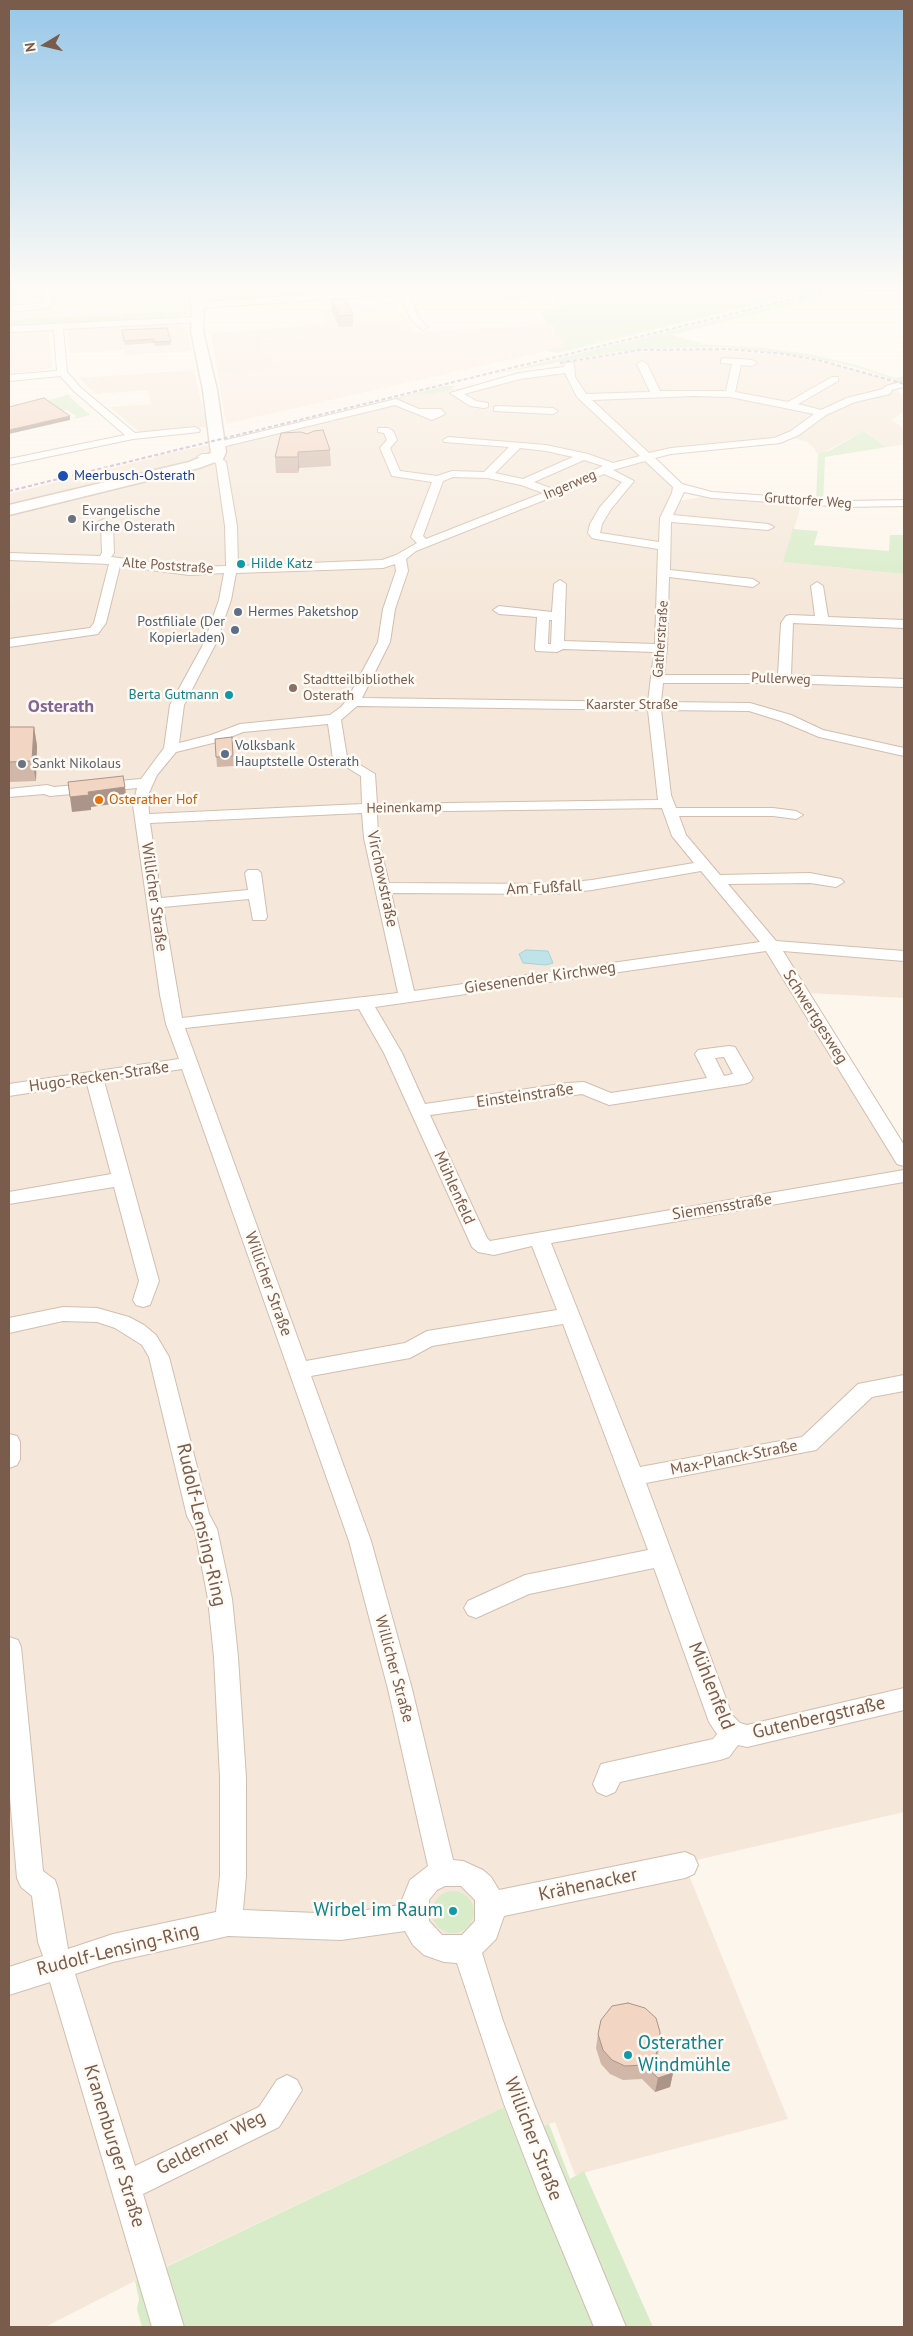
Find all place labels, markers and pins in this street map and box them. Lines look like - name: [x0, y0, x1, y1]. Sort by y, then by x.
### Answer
- place label: Meerbusch-Osterath: [74, 468, 195, 484]
- marker: Meerbusch-Osterath: [56, 469, 70, 483]
- place label: Evangelische Kirche Osterath: [82, 503, 175, 536]
- marker: Evangelische Kirche Osterath: [66, 513, 78, 525]
- place label: Hilde Katz: [251, 556, 313, 572]
- marker: Hilde Katz: [235, 558, 247, 570]
- place label: Hermes Paketshop: [248, 604, 359, 620]
- marker: Hermes Paketshop: [232, 606, 244, 618]
- place label: Postfiliale (Der Kopierladen): [137, 614, 225, 646]
- marker: Postfiliale (Der Kopierladen): [229, 624, 241, 636]
- place label: Stadtteilbibliothek Osterath: [303, 672, 414, 704]
- marker: Stadtteilbibliothek Osterath: [287, 682, 299, 694]
- place label: Berta Gutmann: [129, 687, 219, 703]
- marker: Berta Gutmann: [223, 689, 235, 701]
- place label: Volksbank Hauptstelle Osterath: [235, 738, 359, 770]
- marker: Volksbank Hauptstelle Osterath: [219, 748, 231, 760]
- place label: Sankt Nikolaus: [32, 756, 121, 772]
- marker: Sankt Nikolaus: [16, 758, 28, 770]
- place label: Osterather Hof: [109, 792, 197, 808]
- marker: Osterather Hof: [93, 794, 105, 806]
- place label: Wirbel im Raum: [313, 1900, 443, 1922]
- marker: Wirbel im Raum: [447, 1905, 459, 1917]
- place label: Osterather Windmühle: [638, 2033, 731, 2077]
- marker: Osterather Windmühle: [622, 2049, 634, 2061]

